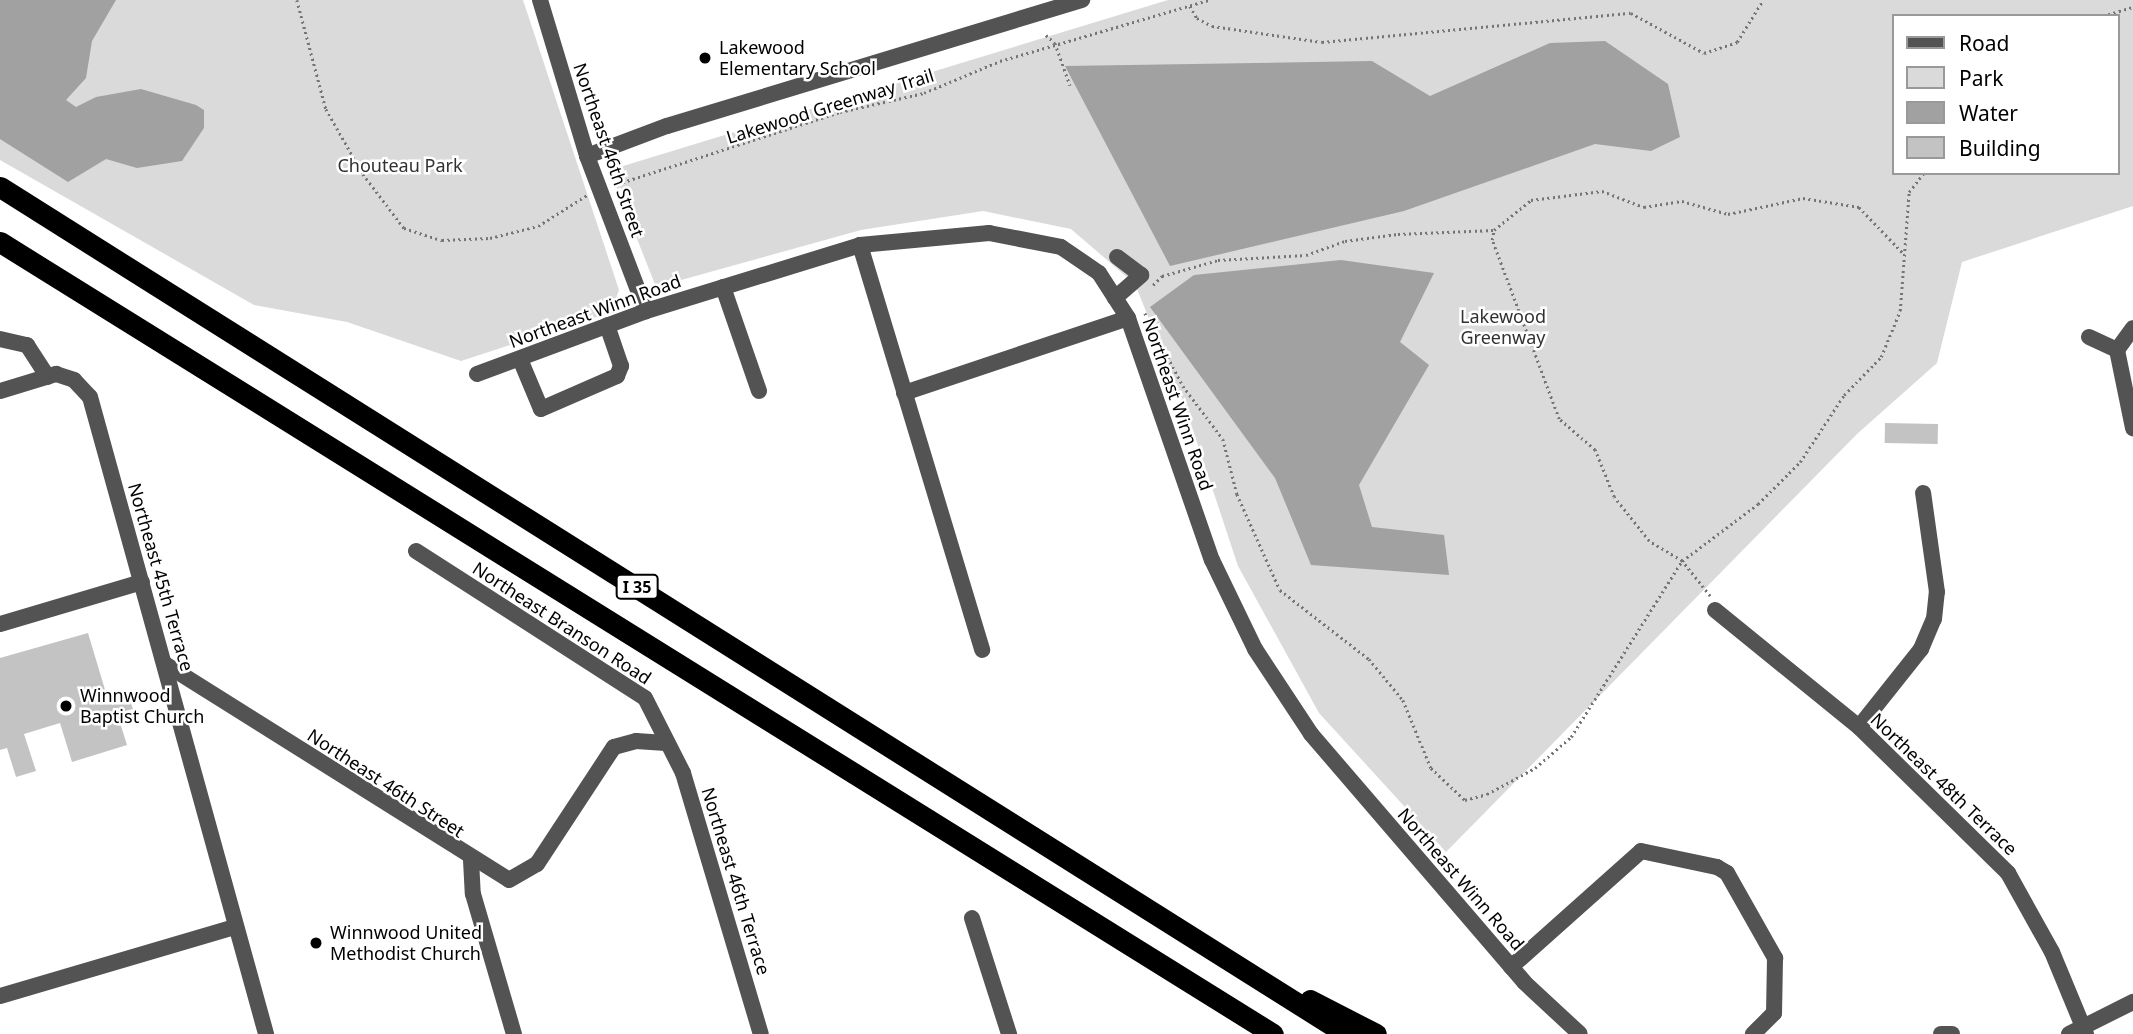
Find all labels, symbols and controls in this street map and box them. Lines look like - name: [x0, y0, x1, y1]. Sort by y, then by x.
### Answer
- legend: [1892, 14, 2119, 175]
- text: Road: [1959, 29, 2009, 57]
- place label: Lakewood Elementary School: [719, 37, 876, 80]
- marker: Lakewood Elementary School: [697, 50, 713, 66]
- street label: Northeast 46th Street: [569, 60, 649, 240]
- street label: Lakewood Greenway Trail: [724, 64, 936, 148]
- text: Park: [1959, 64, 2003, 92]
- text: Water: [1959, 99, 2018, 127]
- text: Building: [1959, 134, 2041, 162]
- park label: Chouteau Park: [337, 154, 463, 176]
- street label: Northeast Winn Road: [506, 270, 684, 352]
- park label: Lakewood Greenway: [1460, 306, 1546, 348]
- street label: Northeast Winn Road: [1138, 315, 1218, 493]
- street label: Northeast 45th Terrace: [124, 480, 198, 674]
- street label: Northeast Branson Road: [469, 557, 655, 689]
- road number: I 35: [614, 574, 660, 600]
- place label: Winnwood Baptist Church: [80, 685, 204, 728]
- marker: Winnwood Baptist Church: [58, 698, 74, 714]
- street label: Northeast 48th Terrace: [1866, 709, 2022, 859]
- street label: Northeast 46th Street: [303, 724, 469, 842]
- street label: Northeast 46th Terrace: [697, 785, 775, 977]
- street label: Northeast Winn Road: [1393, 804, 1529, 954]
- place label: Winnwood United Methodist Church: [330, 922, 482, 964]
- marker: Winnwood United Methodist Church: [308, 935, 324, 951]

